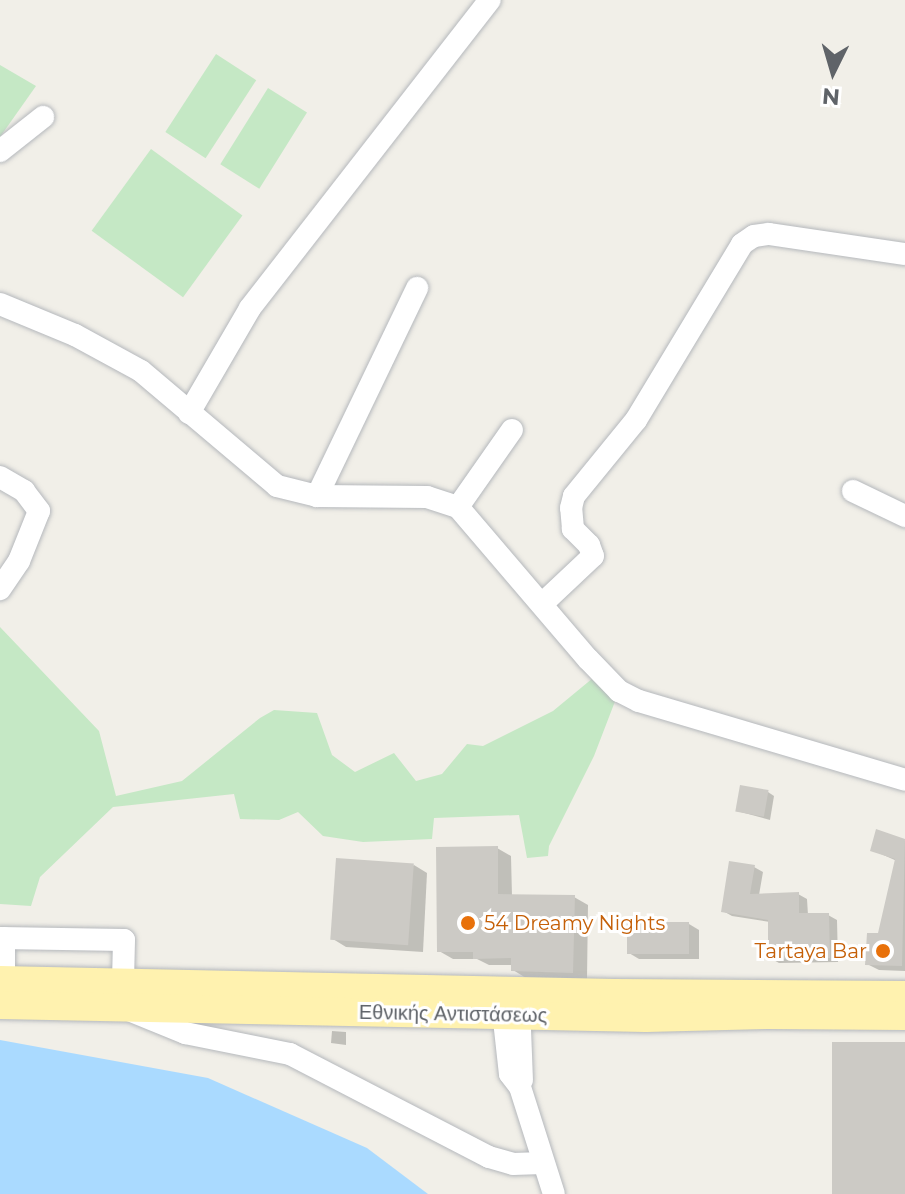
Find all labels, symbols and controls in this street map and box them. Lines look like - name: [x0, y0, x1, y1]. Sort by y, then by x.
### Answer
- north arrow: [793, 32, 873, 112]
- text: N: [821, 82, 841, 111]
- place label: 54 Dreamy Nights: [484, 911, 665, 935]
- marker: 54 Dreamy Nights: [459, 914, 477, 932]
- place label: Tartaya Bar: [754, 939, 867, 963]
- marker: Tartaya Bar: [874, 942, 892, 960]
- street label: Εθνικής Αντιστάσεως: [359, 1000, 547, 1028]

